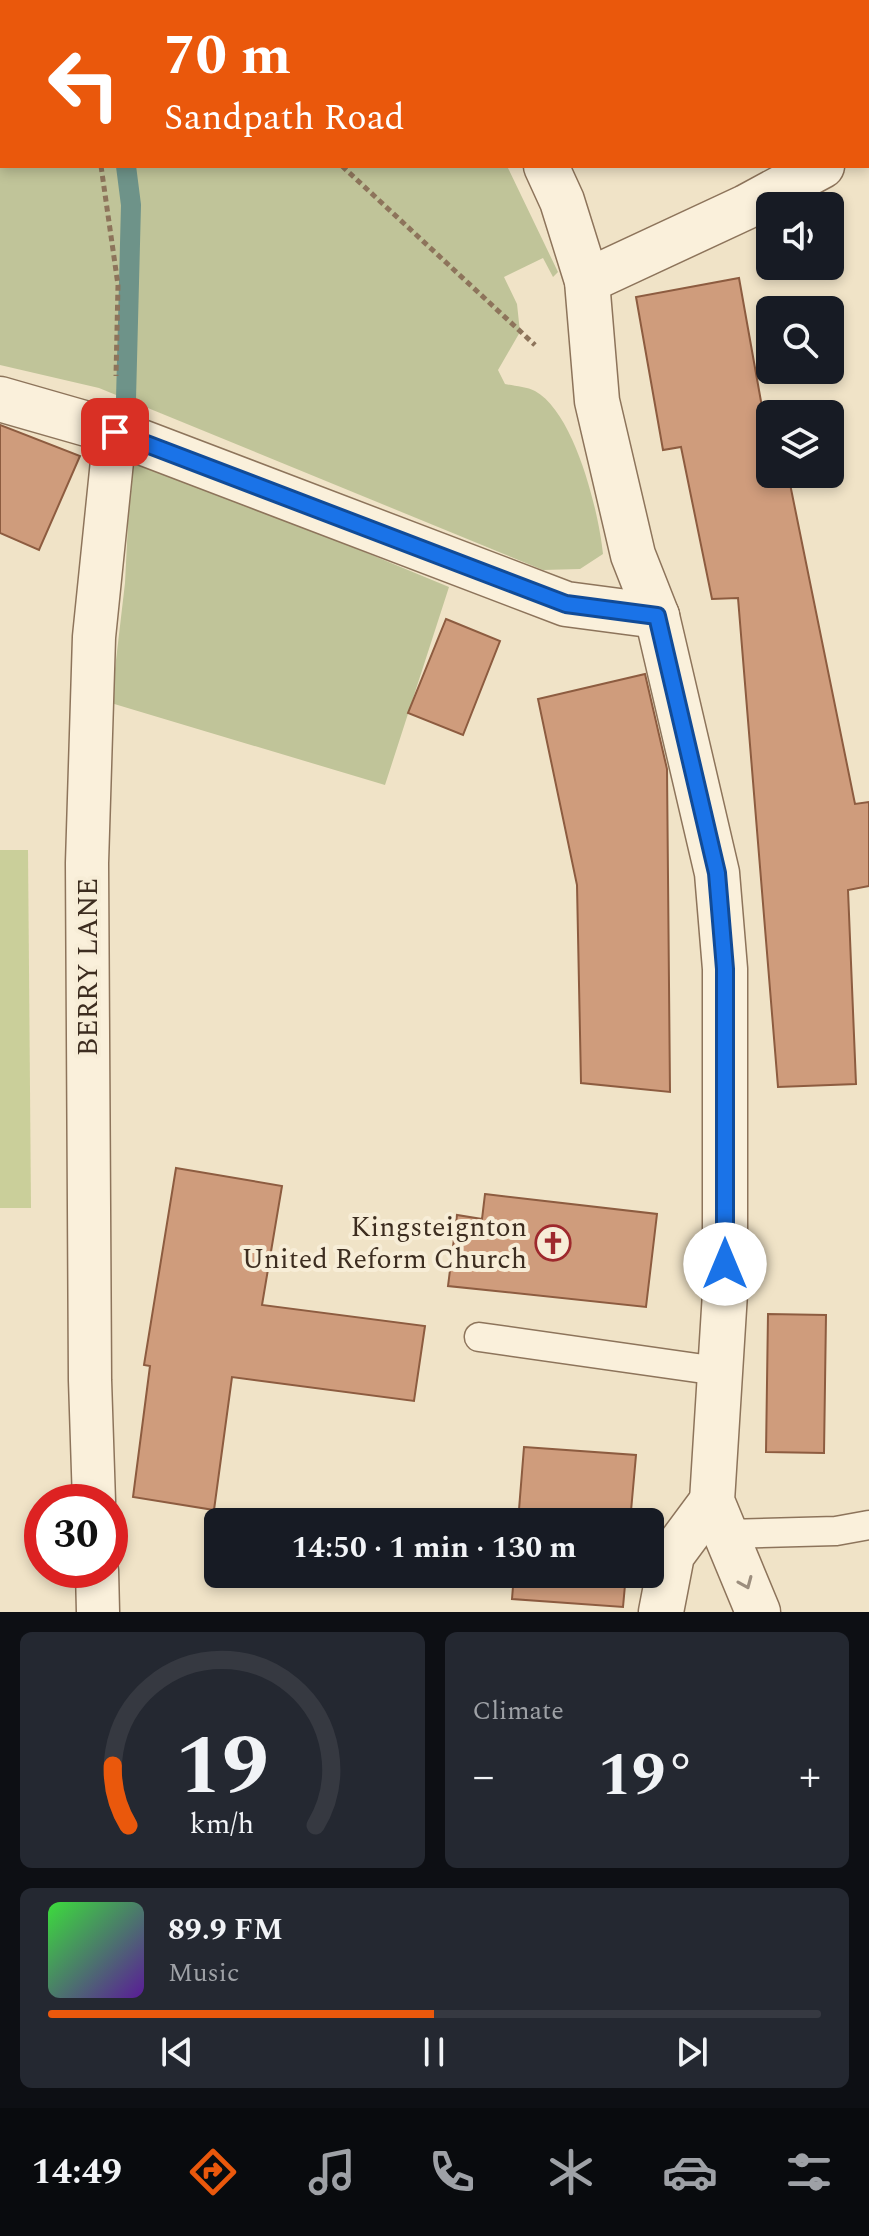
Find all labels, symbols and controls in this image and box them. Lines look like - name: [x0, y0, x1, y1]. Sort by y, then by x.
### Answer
- text: 70 m: [164, 14, 291, 99]
- icon: left: [32, 32, 136, 136]
- text: Sandpath Road: [164, 91, 405, 146]
- map controls: [756, 192, 844, 488]
- button: sound: [756, 192, 844, 280]
- button: search: [756, 296, 844, 384]
- pin: [81, 398, 149, 466]
- button: layers: [756, 400, 844, 488]
- icon: arrive: [93, 410, 137, 454]
- street label: BERRY LANE: [67, 878, 110, 1056]
- place label: Kingsteignton United Reform Church: [242, 1206, 527, 1281]
- position arrow: [683, 1222, 767, 1306]
- church icon: Kingsteignton United Reform Church: [534, 1224, 572, 1262]
- speed limit sign: 30: [24, 1484, 128, 1588]
- text: 14:50 · 1 min · 130 m: [291, 1525, 577, 1571]
- one-way arrow: [736, 1574, 752, 1589]
- text: Climate: [473, 1691, 564, 1731]
- text: 19: [176, 1704, 269, 1831]
- text: 19°: [598, 1730, 695, 1822]
- text: −: [473, 1743, 495, 1810]
- text: +: [799, 1743, 821, 1810]
- text: km/h: [190, 1803, 254, 1846]
- text: 89.9 FM: [168, 1907, 283, 1953]
- text: Music: [168, 1953, 239, 1993]
- icon: previous: [155, 2030, 199, 2074]
- icon: pause: [412, 2030, 456, 2074]
- icon: next: [670, 2030, 714, 2074]
- icon: directions: [185, 2144, 241, 2200]
- icon: music: [304, 2144, 360, 2200]
- icon: phone: [424, 2144, 480, 2200]
- icon: climate: [543, 2144, 599, 2200]
- icon: car: [662, 2144, 718, 2200]
- icon: filters: [781, 2144, 837, 2200]
- text: 14:49: [32, 2145, 122, 2200]

